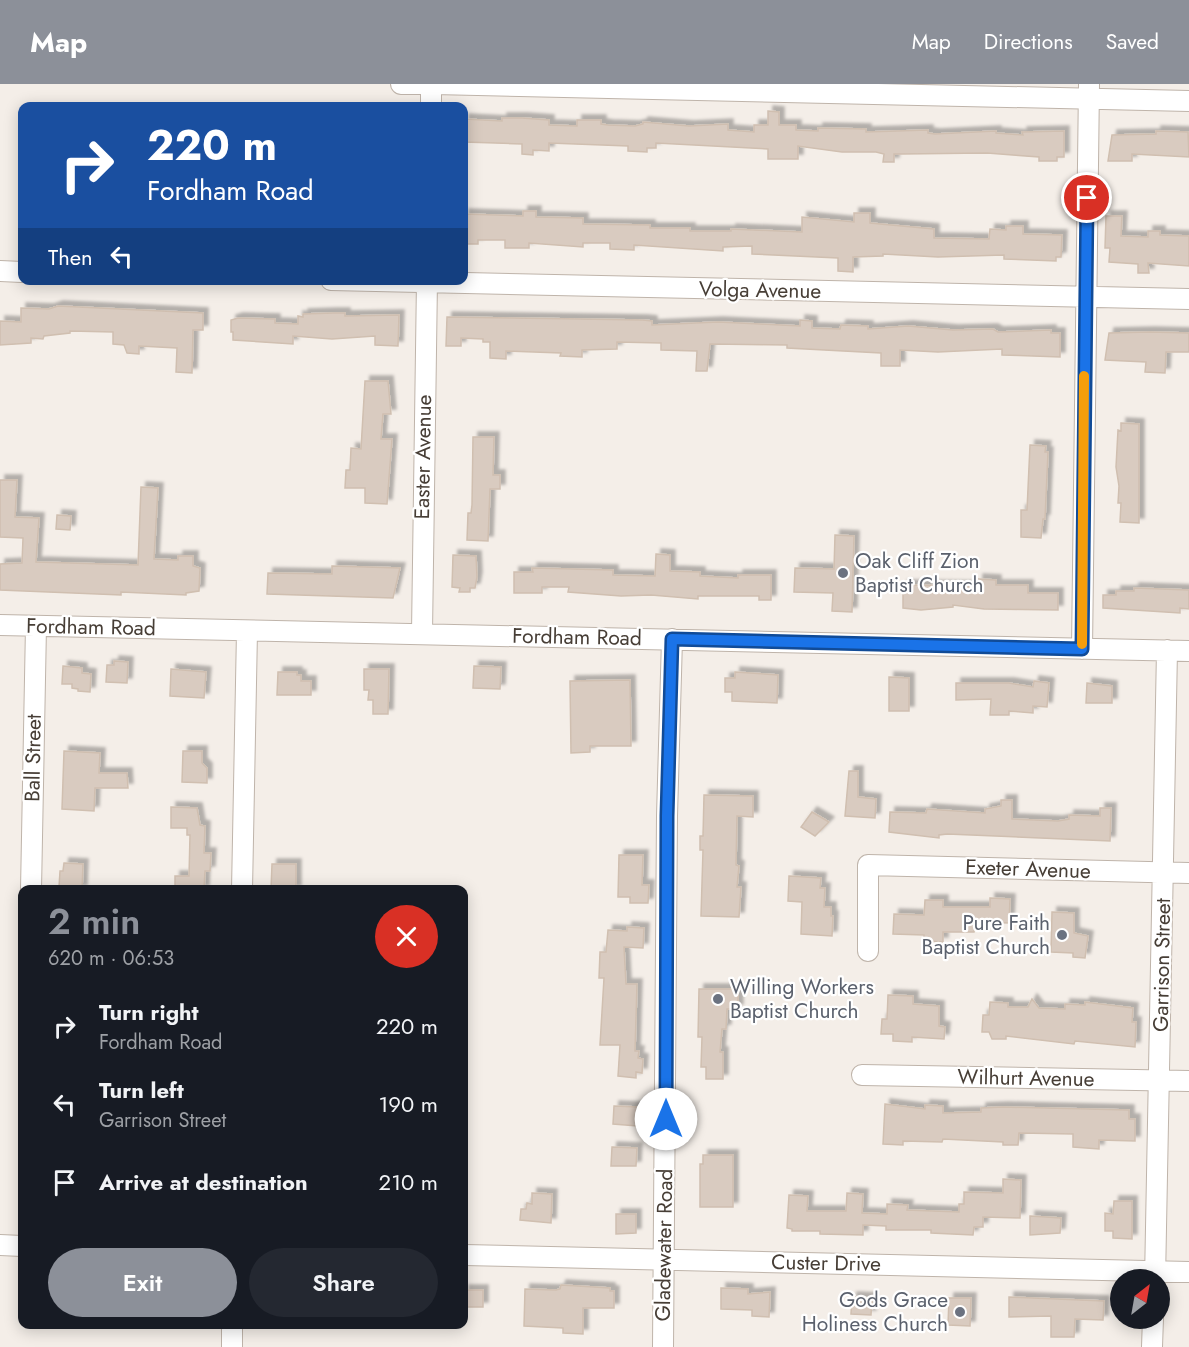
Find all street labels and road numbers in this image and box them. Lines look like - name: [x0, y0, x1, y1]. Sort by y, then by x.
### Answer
- street label: Volga Avenue: [699, 274, 822, 306]
- street label: Easter Avenue: [407, 394, 439, 520]
- street label: Fordham Road: [26, 611, 156, 643]
- street label: Fordham Road: [512, 621, 642, 653]
- street label: Ball Street: [17, 714, 49, 802]
- street label: Exeter Avenue: [965, 852, 1091, 886]
- street label: Garrison Street: [1146, 898, 1178, 1032]
- street label: Wilhurt Avenue: [957, 1062, 1095, 1094]
- street label: Gladewater Road: [648, 1168, 680, 1322]
- street label: Custer Drive: [771, 1247, 881, 1279]

